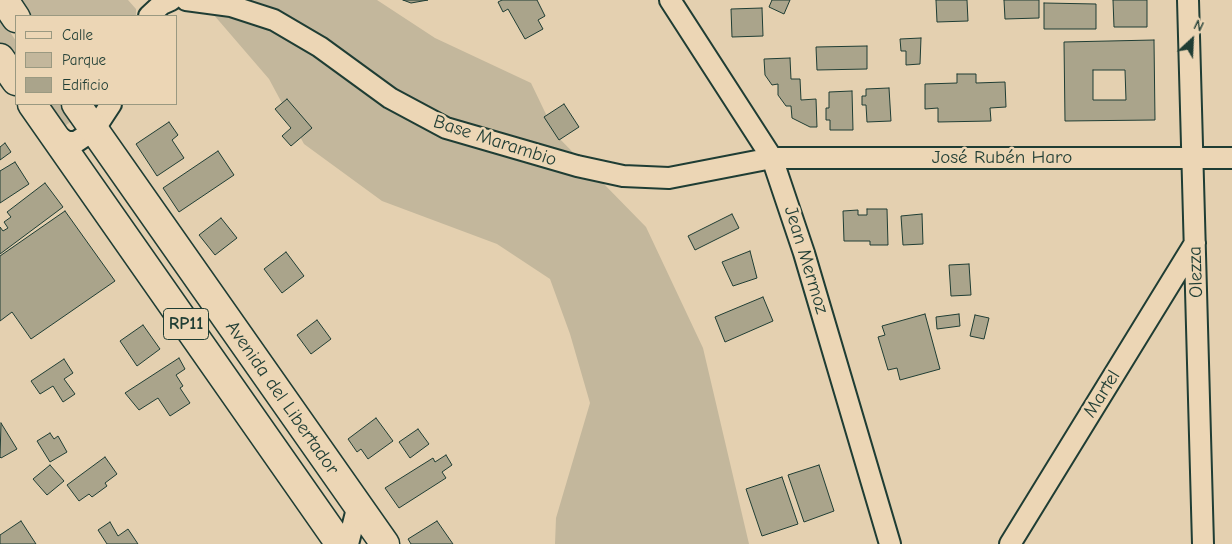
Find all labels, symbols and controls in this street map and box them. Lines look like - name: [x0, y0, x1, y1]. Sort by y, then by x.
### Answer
- legend: [15, 15, 178, 105]
- north arrow: [1167, 15, 1217, 65]
- text: N: [1191, 16, 1206, 36]
- text: Calle: [62, 26, 93, 44]
- text: Parque: [62, 51, 106, 69]
- text: Edificio: [62, 76, 109, 94]
- street label: Base Marambio: [430, 110, 560, 172]
- street label: José Rubén Haro: [932, 147, 1072, 169]
- street label: Jean Mermoz: [779, 203, 833, 317]
- street label: Olezza: [1184, 246, 1208, 298]
- road number: RP11: [164, 308, 208, 339]
- street label: Avenida del Libertador: [220, 317, 344, 479]
- street label: Martel: [1079, 366, 1125, 422]

